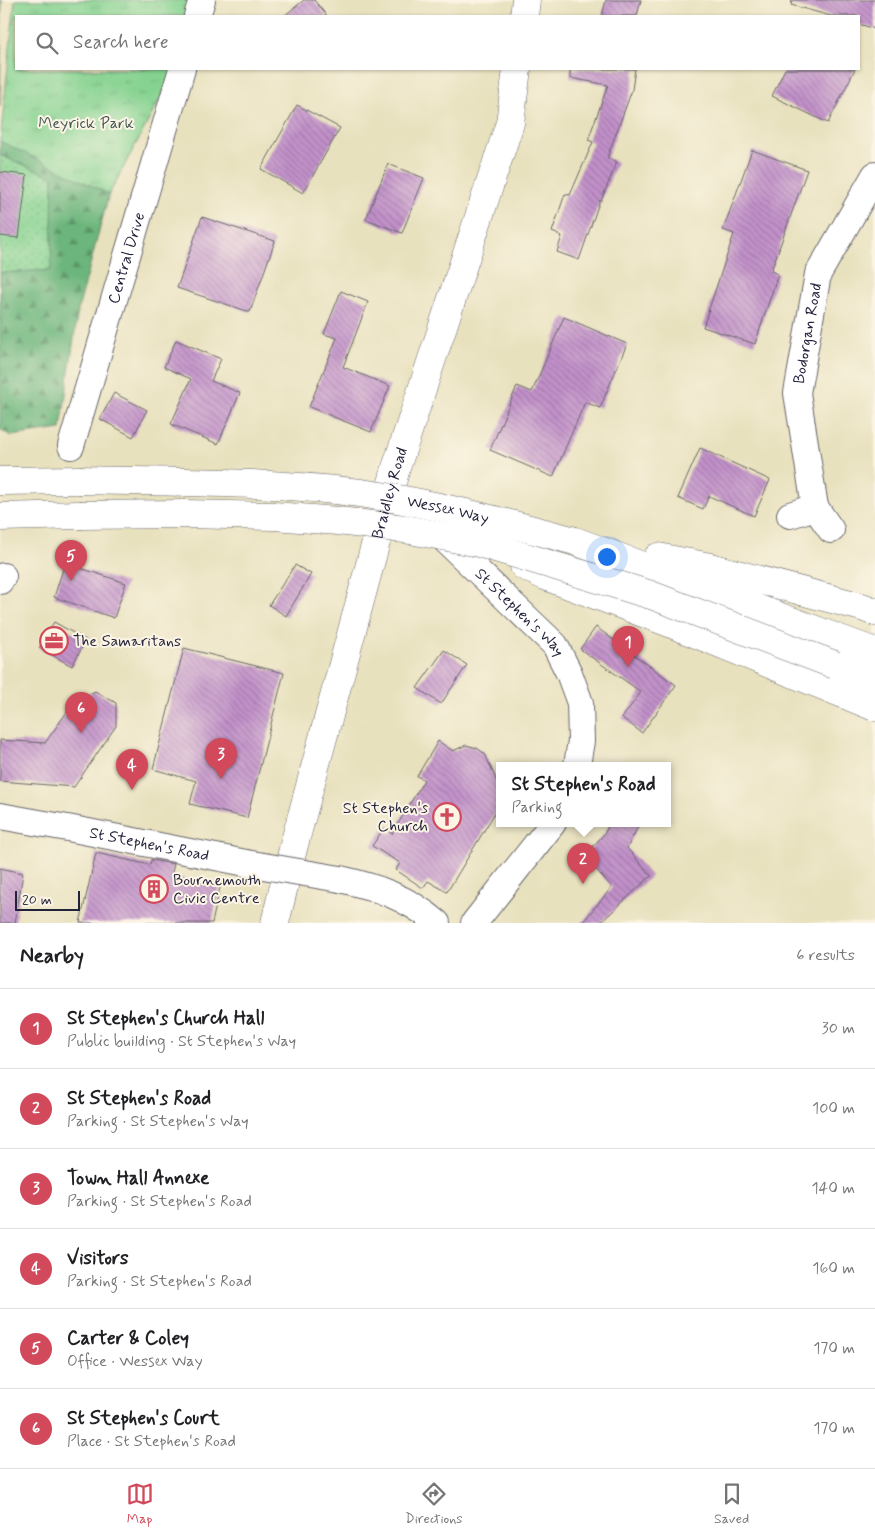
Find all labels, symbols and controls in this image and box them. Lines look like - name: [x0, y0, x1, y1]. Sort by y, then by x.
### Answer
- search box: [15, 15, 860, 70]
- icon: search: [33, 29, 61, 57]
- text: Search here: [73, 30, 169, 55]
- park label: Meyrick Park: [38, 113, 134, 134]
- street label: Central Drive: [103, 210, 150, 306]
- street label: Bodorgan Road: [788, 281, 827, 385]
- street label: Braidley Road: [367, 445, 413, 541]
- street label: Wessex Way: [405, 490, 491, 529]
- pin: 5: [55, 540, 87, 581]
- your location: [594, 544, 620, 570]
- street label: St Stephen's Way: [470, 563, 570, 660]
- office icon: The Samaritans: [39, 626, 69, 656]
- pin: 1: [612, 626, 644, 667]
- place label: The Samaritans: [73, 631, 181, 652]
- pin: 6: [65, 692, 97, 733]
- pin: 3: [205, 738, 237, 779]
- pin: 4: [116, 749, 148, 790]
- popup: [496, 762, 671, 827]
- text: St Stephen's Road: [511, 772, 656, 797]
- text: Parking: [511, 797, 563, 818]
- place label: St Stephen's Church: [343, 798, 428, 837]
- church icon: St Stephen's Church: [432, 802, 462, 832]
- street label: St Stephen's Road: [88, 822, 211, 866]
- pin: 2: [567, 843, 599, 884]
- place label: Bournemouth Civic Centre: [173, 870, 261, 909]
- building icon: Bournemouth Civic Centre: [139, 874, 169, 904]
- scale bar: [15, 888, 80, 911]
- text: 20 m: [22, 891, 52, 909]
- text: Nearby: [20, 942, 84, 970]
- text: 6 results: [796, 945, 855, 966]
- text: St Stephen's Church Hall: [67, 1006, 264, 1031]
- text: 1: [32, 1018, 40, 1039]
- text: 30 m: [822, 1018, 855, 1039]
- text: Public building · St Stephen's Way: [67, 1031, 296, 1052]
- text: St Stephen's Road: [67, 1086, 211, 1111]
- text: 2: [32, 1098, 40, 1119]
- text: 100 m: [812, 1098, 855, 1119]
- text: Parking · St Stephen's Way: [67, 1111, 249, 1132]
- text: Town Hall Annexe: [67, 1166, 209, 1191]
- text: 3: [32, 1178, 40, 1199]
- text: 140 m: [811, 1178, 855, 1199]
- text: Parking · St Stephen's Road: [67, 1191, 252, 1212]
- text: Visitors: [67, 1246, 128, 1271]
- text: 4: [31, 1258, 41, 1279]
- text: 160 m: [812, 1258, 855, 1279]
- text: Parking · St Stephen's Road: [67, 1271, 252, 1292]
- text: Carter & Coley: [67, 1326, 189, 1351]
- text: 5: [31, 1338, 41, 1359]
- text: 170 m: [813, 1338, 855, 1359]
- text: Office · Wessex Way: [67, 1351, 203, 1372]
- text: St Stephen's Court: [67, 1406, 220, 1431]
- text: 6: [32, 1418, 40, 1439]
- text: 170 m: [813, 1418, 855, 1439]
- text: Place · St Stephen's Road: [67, 1431, 236, 1452]
- tab: Map: [126, 1480, 154, 1528]
- tab: Directions: [405, 1480, 463, 1528]
- tab: Saved: [714, 1480, 749, 1528]

